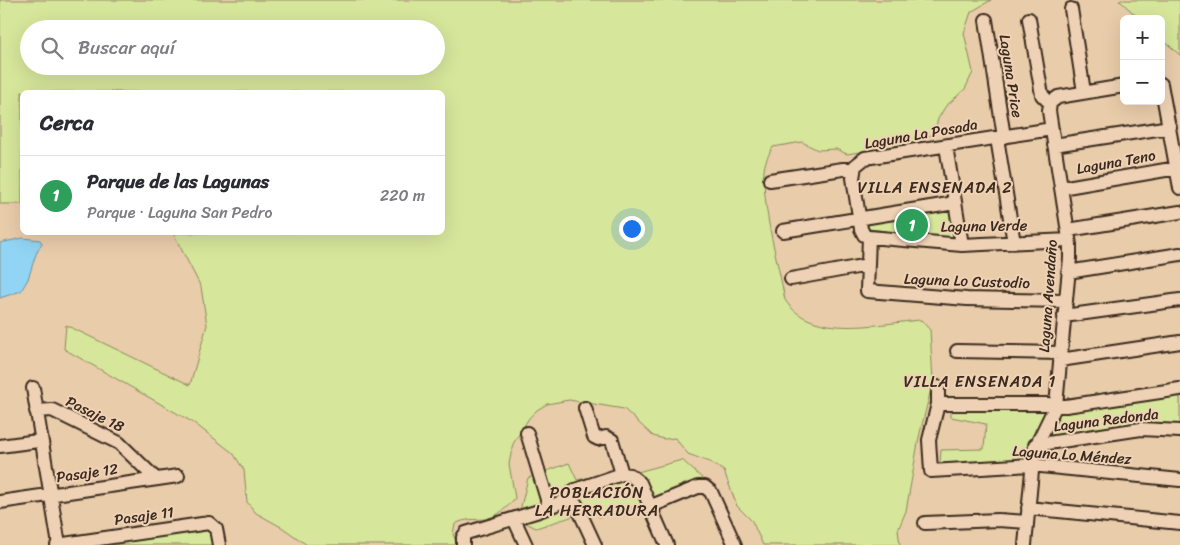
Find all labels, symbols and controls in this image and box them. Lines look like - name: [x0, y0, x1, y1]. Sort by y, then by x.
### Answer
- map controls: [1120, 15, 1165, 105]
- button: +: [1120, 15, 1165, 60]
- search box: [20, 20, 445, 75]
- text: Buscar aquí: [78, 31, 175, 64]
- street label: Laguna Price: [992, 32, 1030, 120]
- icon: search: [38, 34, 66, 62]
- button: −: [1120, 60, 1165, 105]
- text: Cerca: [40, 104, 94, 142]
- street label: Laguna La Posada: [862, 111, 980, 157]
- street label: Laguna Teno: [1074, 142, 1158, 182]
- text: Parque de las Lagunas: [87, 165, 269, 198]
- district label: VILLA ENSENADA 2: [857, 173, 1013, 202]
- text: 1: [53, 181, 59, 210]
- text: 220 m: [380, 181, 425, 210]
- text: Parque · Laguna San Pedro: [87, 198, 272, 227]
- pin: 1: [896, 206, 928, 244]
- street label: Laguna Verde: [940, 212, 1028, 240]
- your location: [619, 216, 645, 242]
- street label: Laguna Avendaño: [1031, 238, 1065, 353]
- street label: Laguna Lo Custodio: [904, 266, 1031, 296]
- district label: VILLA ENSENADA 1: [904, 367, 1056, 396]
- street label: Pasaje 18: [61, 389, 129, 439]
- street label: Laguna Redonda: [1052, 401, 1160, 439]
- street label: Laguna Lo Méndez: [1012, 438, 1133, 472]
- street label: Pasaje 12: [54, 456, 120, 490]
- district label: POBLACIÓN LA HERRADURA: [535, 478, 659, 525]
- street label: Pasaje 11: [113, 499, 175, 533]

